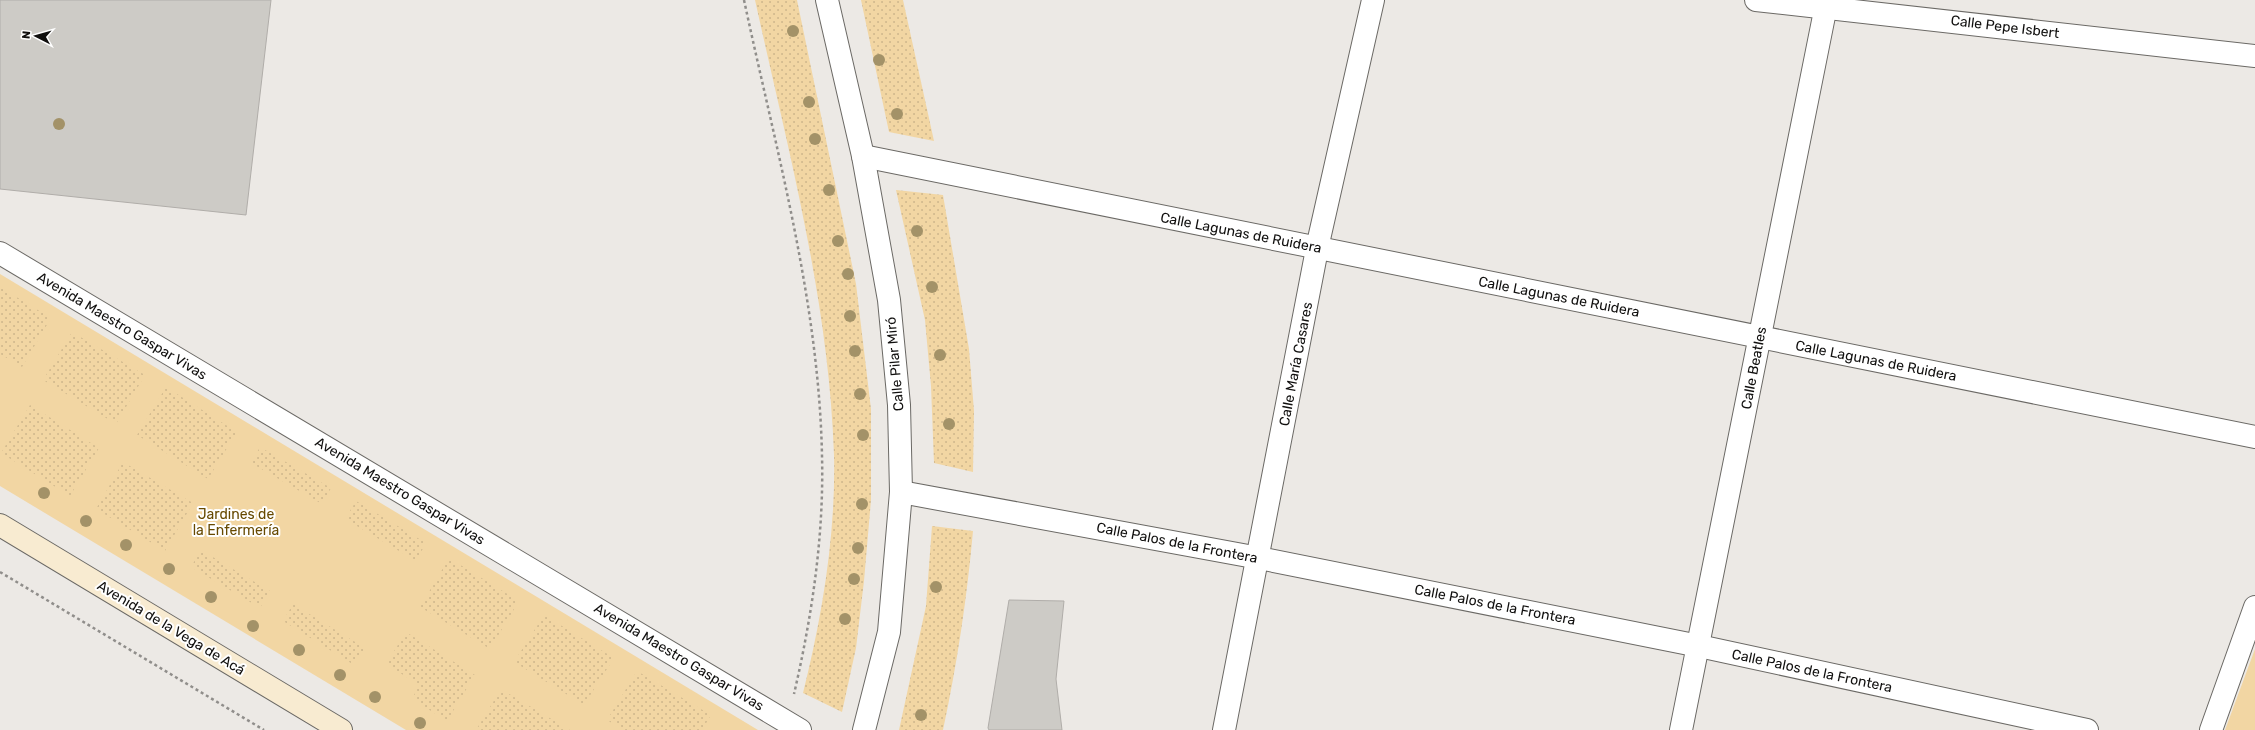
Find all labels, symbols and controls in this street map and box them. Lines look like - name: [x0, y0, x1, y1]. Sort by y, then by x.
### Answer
- street label: Calle Pepe Isbert: [1950, 12, 2061, 42]
- north arrow: [16, 16, 56, 56]
- text: N: [20, 30, 33, 40]
- street label: Calle Lagunas de Ruidera: [1159, 209, 1323, 257]
- street label: Avenida Maestro Gaspar Vivas: [34, 269, 210, 383]
- street label: Calle Lagunas de Ruidera: [1477, 273, 1641, 321]
- street label: Calle María Casares: [1276, 301, 1316, 427]
- street label: Calle Pilar Miró: [882, 316, 908, 412]
- street label: Calle Beatles: [1738, 325, 1770, 411]
- street label: Calle Lagunas de Ruidera: [1794, 337, 1958, 385]
- street label: Avenida Maestro Gaspar Vivas: [312, 434, 488, 548]
- park label: Jardines de la Enfermería: [193, 506, 279, 539]
- street label: Calle Palos de la Frontera: [1095, 519, 1259, 567]
- street label: Avenida de la Vega de Acá: [94, 577, 248, 679]
- street label: Calle Palos de la Frontera: [1413, 581, 1577, 629]
- street label: Avenida Maestro Gaspar Vivas: [591, 600, 767, 714]
- street label: Calle Palos de la Frontera: [1730, 646, 1894, 696]

